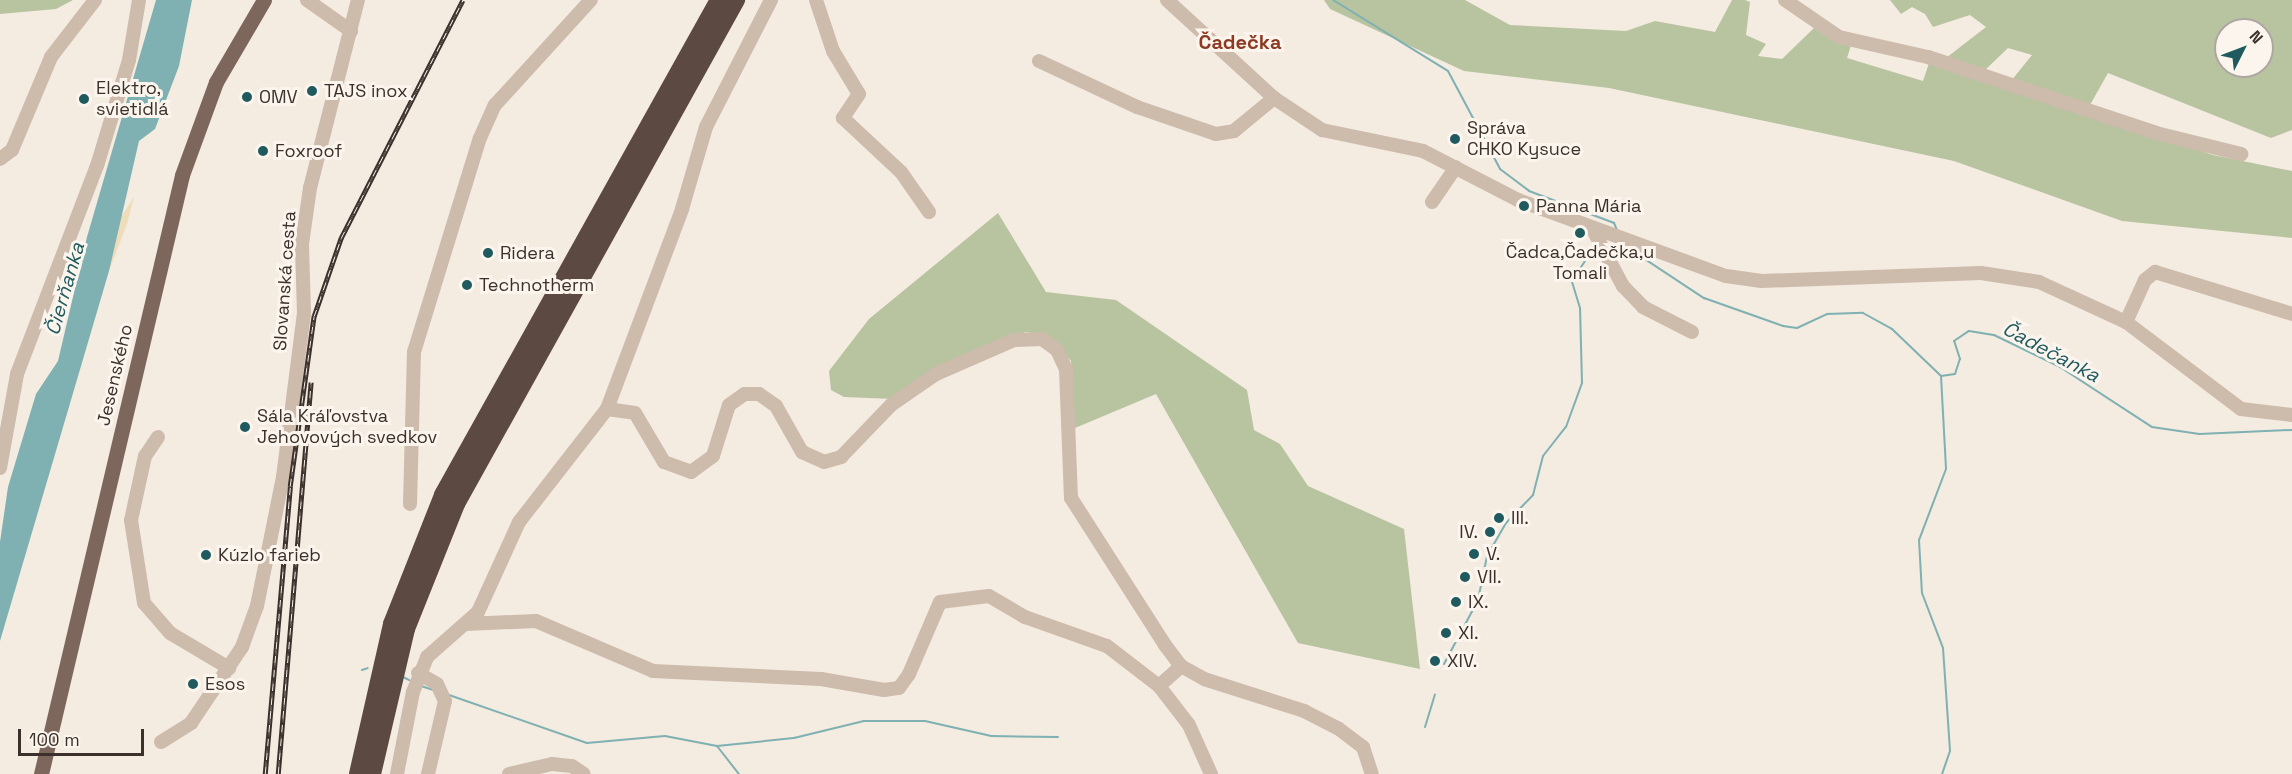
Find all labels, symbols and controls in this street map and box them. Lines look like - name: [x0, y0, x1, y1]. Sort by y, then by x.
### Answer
- north arrow: [2214, 18, 2274, 78]
- text: N: [2245, 26, 2268, 48]
- district label: Čadečka: [1199, 30, 1281, 54]
- place label: Elektro, svietidlá: [96, 78, 169, 121]
- place label: TAJS inox: [324, 80, 408, 102]
- marker: TAJS inox: [305, 84, 319, 98]
- place label: OMV: [259, 86, 298, 108]
- marker: OMV: [240, 90, 254, 104]
- marker: Elektro, svietidlá: [77, 92, 91, 106]
- place label: Správa CHKO Kysuce: [1467, 118, 1581, 160]
- marker: Správa CHKO Kysuce: [1448, 132, 1462, 146]
- place label: Foxroof: [275, 140, 342, 162]
- marker: Foxroof: [256, 144, 270, 158]
- place label: Panna Mária: [1536, 195, 1641, 217]
- marker: Panna Mária: [1517, 199, 1531, 213]
- street label: Slovanská cesta: [269, 210, 301, 352]
- marker: Čadca,Čadečka,u Tomali: [1573, 226, 1587, 240]
- water label: Čierňanka: [40, 240, 90, 338]
- place label: Ridera: [500, 242, 555, 264]
- place label: Čadca,Čadečka,u Tomali: [1506, 242, 1654, 284]
- marker: Ridera: [481, 246, 495, 260]
- place label: Technotherm: [479, 274, 594, 296]
- marker: Technotherm: [460, 278, 474, 292]
- water label: Čadečanka: [1998, 316, 2104, 388]
- street label: Jesenského: [93, 322, 137, 428]
- place label: Sála Kráľovstva Jehovových svedkov: [257, 406, 437, 448]
- marker: Sála Kráľovstva Jehovových svedkov: [238, 420, 252, 434]
- place label: III.: [1511, 507, 1529, 529]
- marker: III.: [1492, 511, 1506, 525]
- place label: IV.: [1459, 521, 1478, 543]
- marker: IV.: [1483, 525, 1497, 539]
- place label: V.: [1486, 543, 1500, 565]
- place label: Kúzlo farieb: [218, 544, 321, 566]
- marker: V.: [1467, 547, 1481, 561]
- marker: Kúzlo farieb: [199, 548, 213, 562]
- place label: VII.: [1477, 566, 1501, 588]
- marker: VII.: [1458, 570, 1472, 584]
- place label: IX.: [1468, 591, 1488, 613]
- marker: IX.: [1449, 595, 1463, 609]
- place label: XI.: [1458, 622, 1478, 644]
- marker: XI.: [1439, 626, 1453, 640]
- place label: XIV.: [1447, 650, 1477, 672]
- marker: XIV.: [1428, 654, 1442, 668]
- place label: Esos: [205, 673, 245, 695]
- marker: Esos: [186, 677, 200, 691]
- scale bar: [21, 717, 147, 755]
- text: 100 m: [29, 728, 80, 751]

